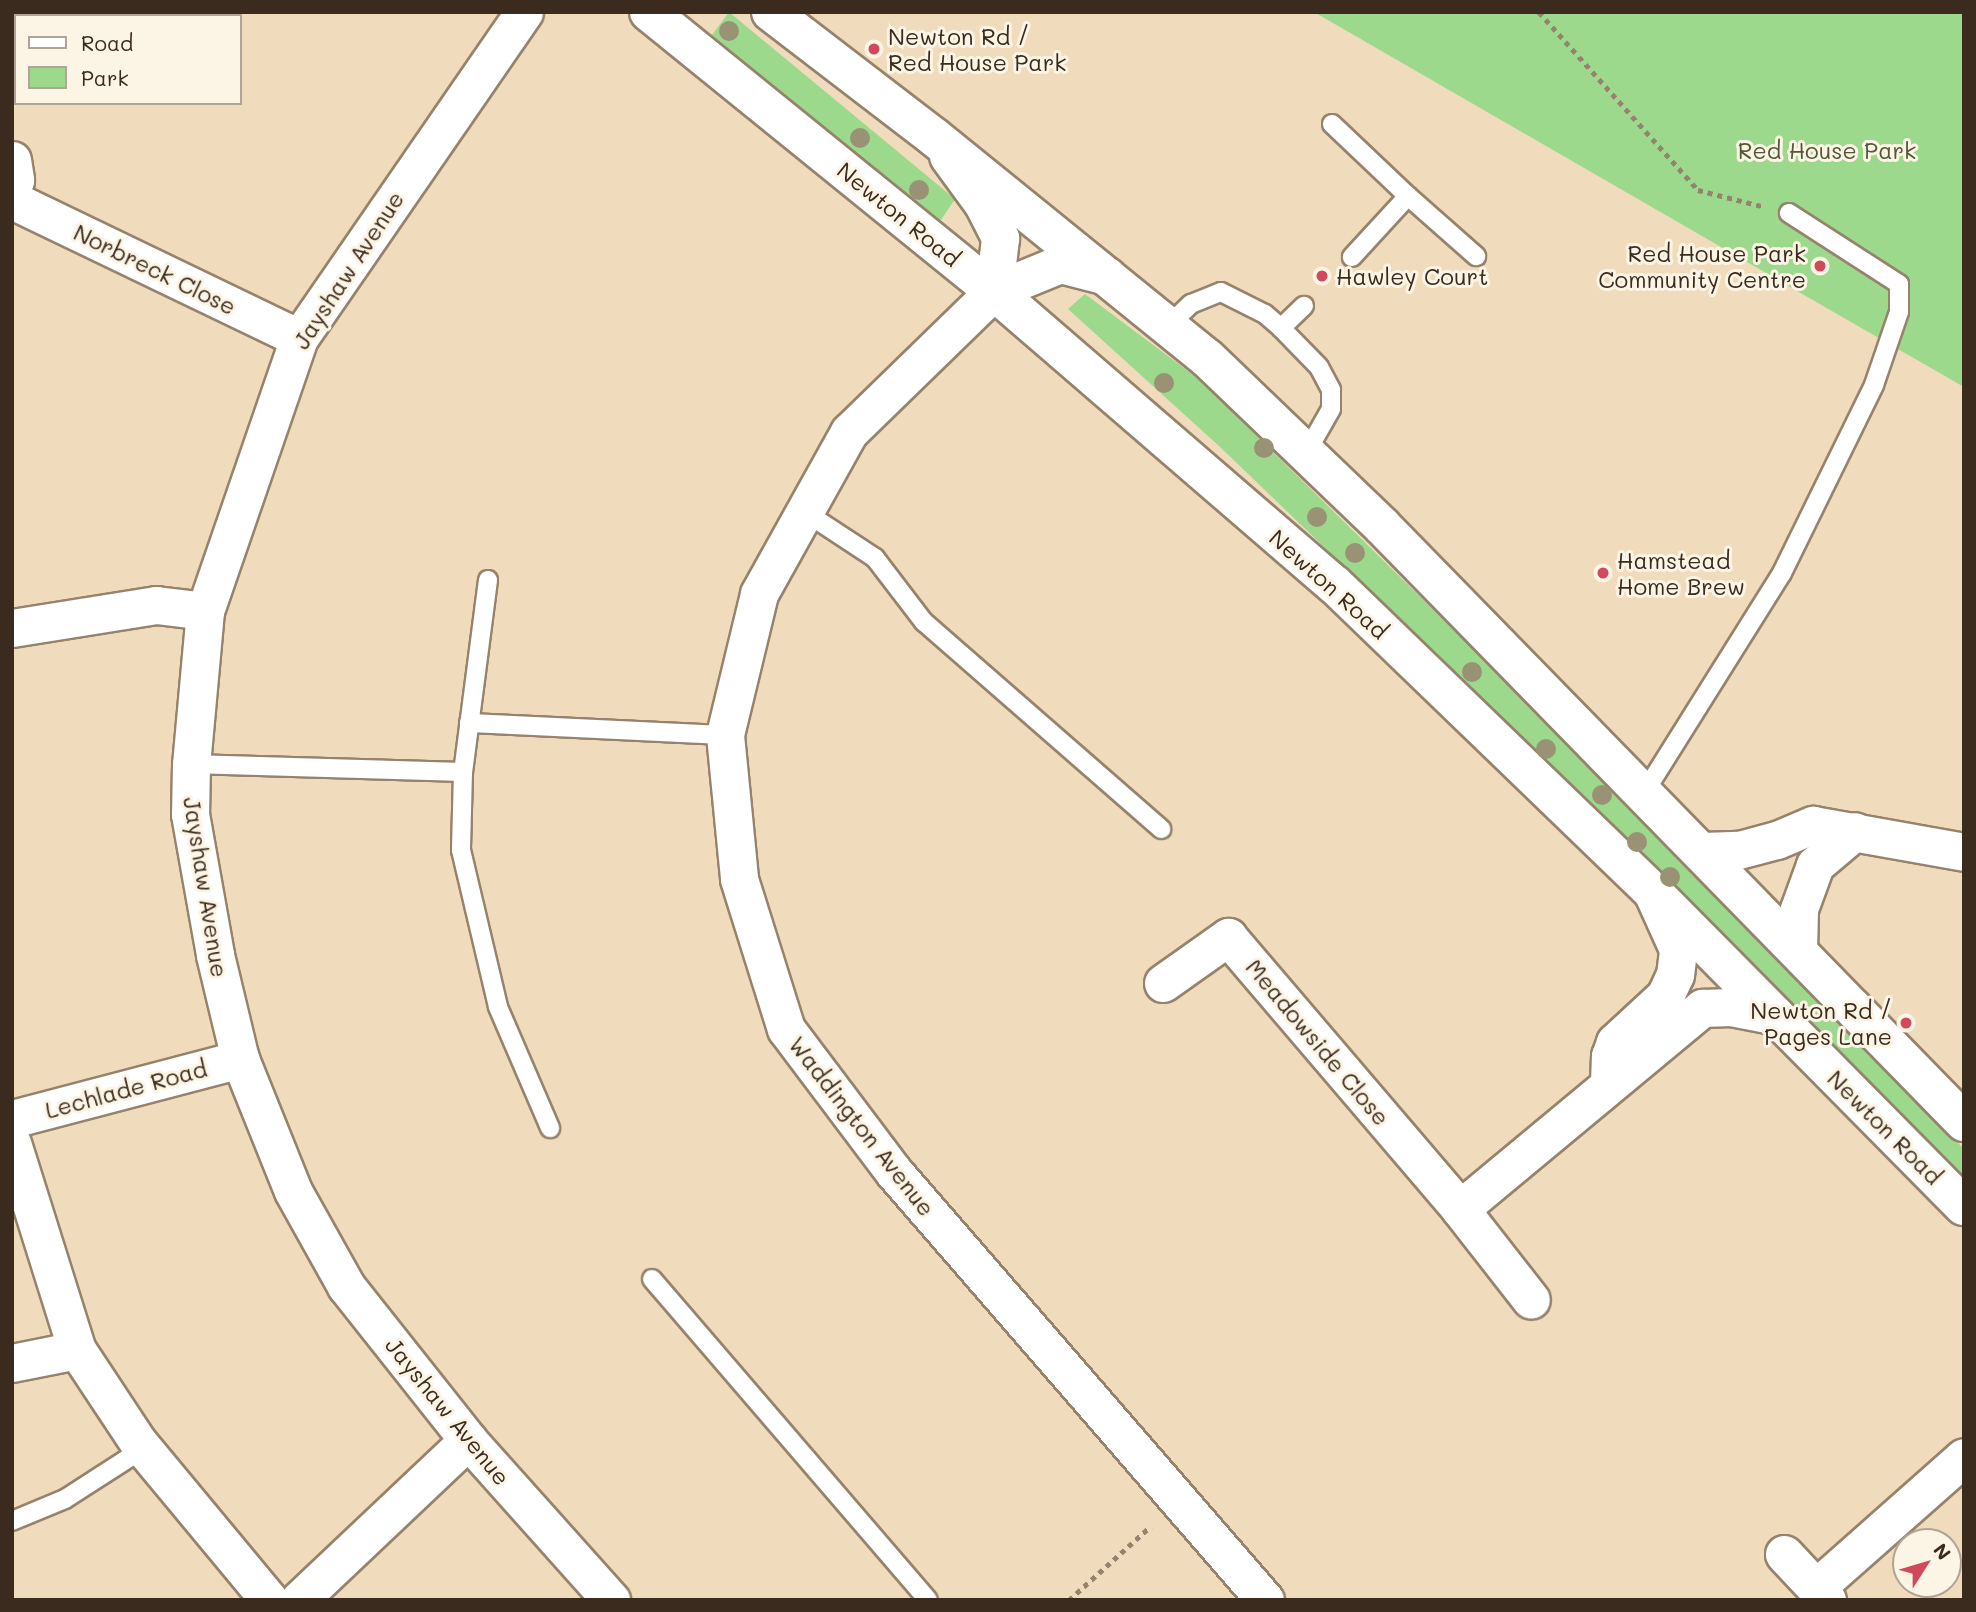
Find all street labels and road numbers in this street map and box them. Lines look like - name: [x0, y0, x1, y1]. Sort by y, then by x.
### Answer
- street label: Newton Road: [832, 156, 966, 272]
- street label: Jayshaw Avenue: [287, 186, 409, 354]
- street label: Norbreck Close: [69, 218, 241, 320]
- street label: Newton Road: [1264, 523, 1394, 645]
- street label: Jayshaw Avenue: [178, 795, 234, 979]
- street label: Meadowside Close: [1240, 953, 1396, 1131]
- street label: Waddington Avenue: [783, 1031, 941, 1221]
- street label: Lechlade Road: [42, 1054, 210, 1124]
- street label: Newton Road: [1822, 1064, 1948, 1190]
- street label: Jayshaw Avenue: [380, 1332, 516, 1490]

